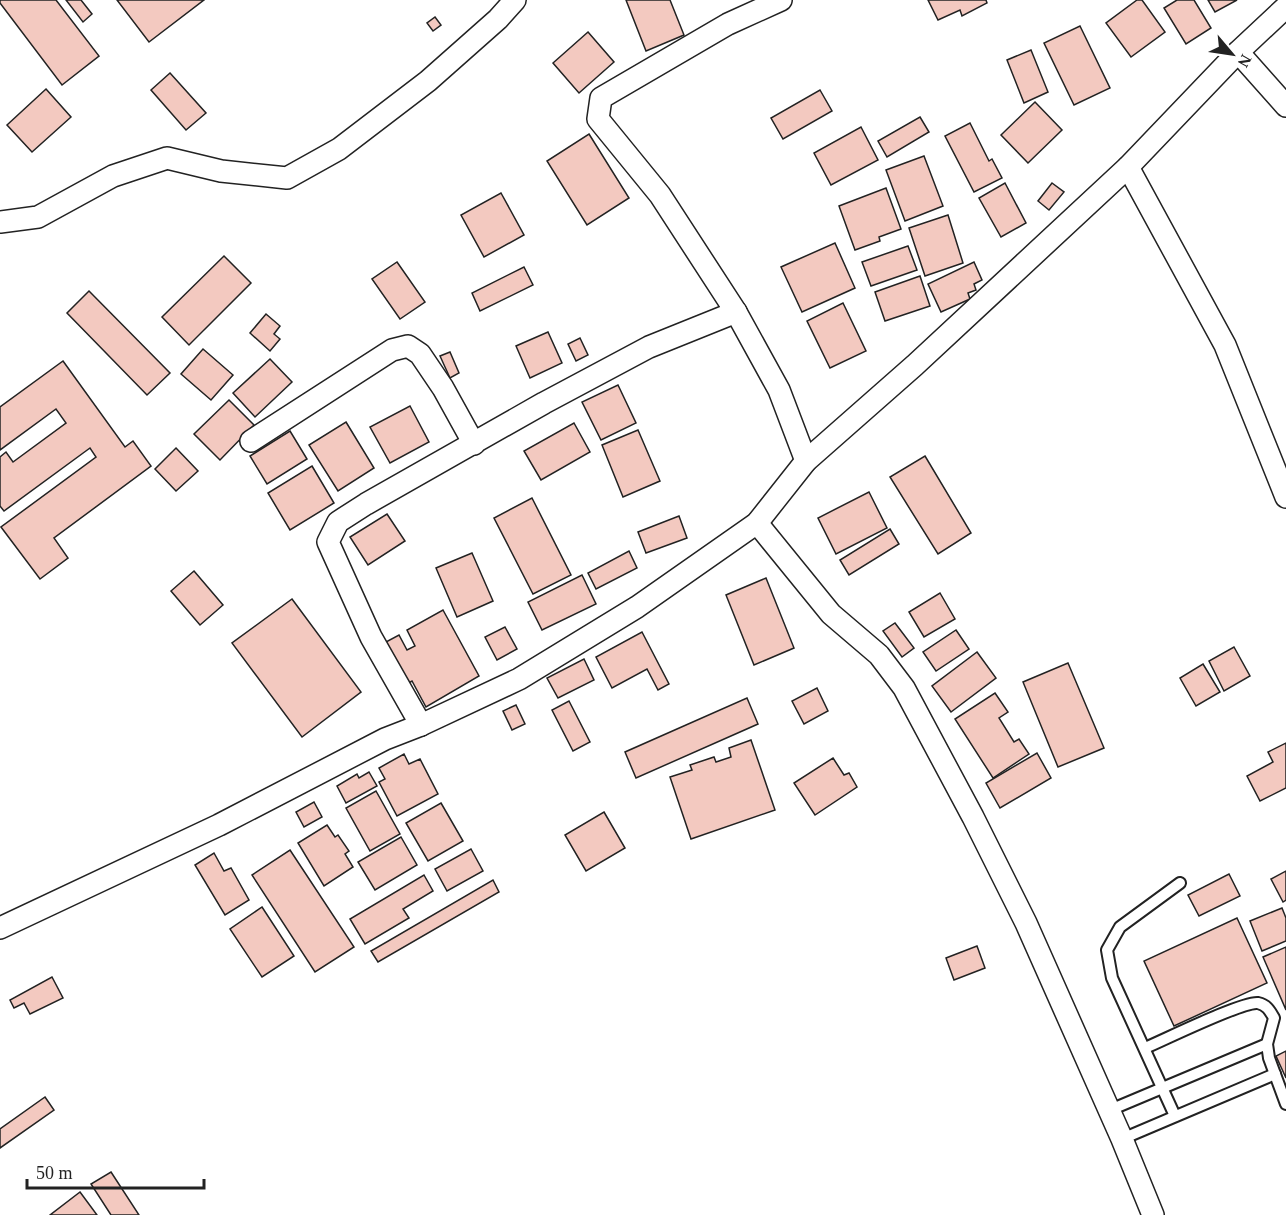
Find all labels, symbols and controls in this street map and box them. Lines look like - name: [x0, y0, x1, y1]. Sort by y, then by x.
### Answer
- north arrow: [1202, 24, 1262, 84]
- text: N: [1234, 52, 1255, 71]
- scale bar: [27, 1152, 204, 1190]
- text: 50 m: [36, 1163, 73, 1183]

